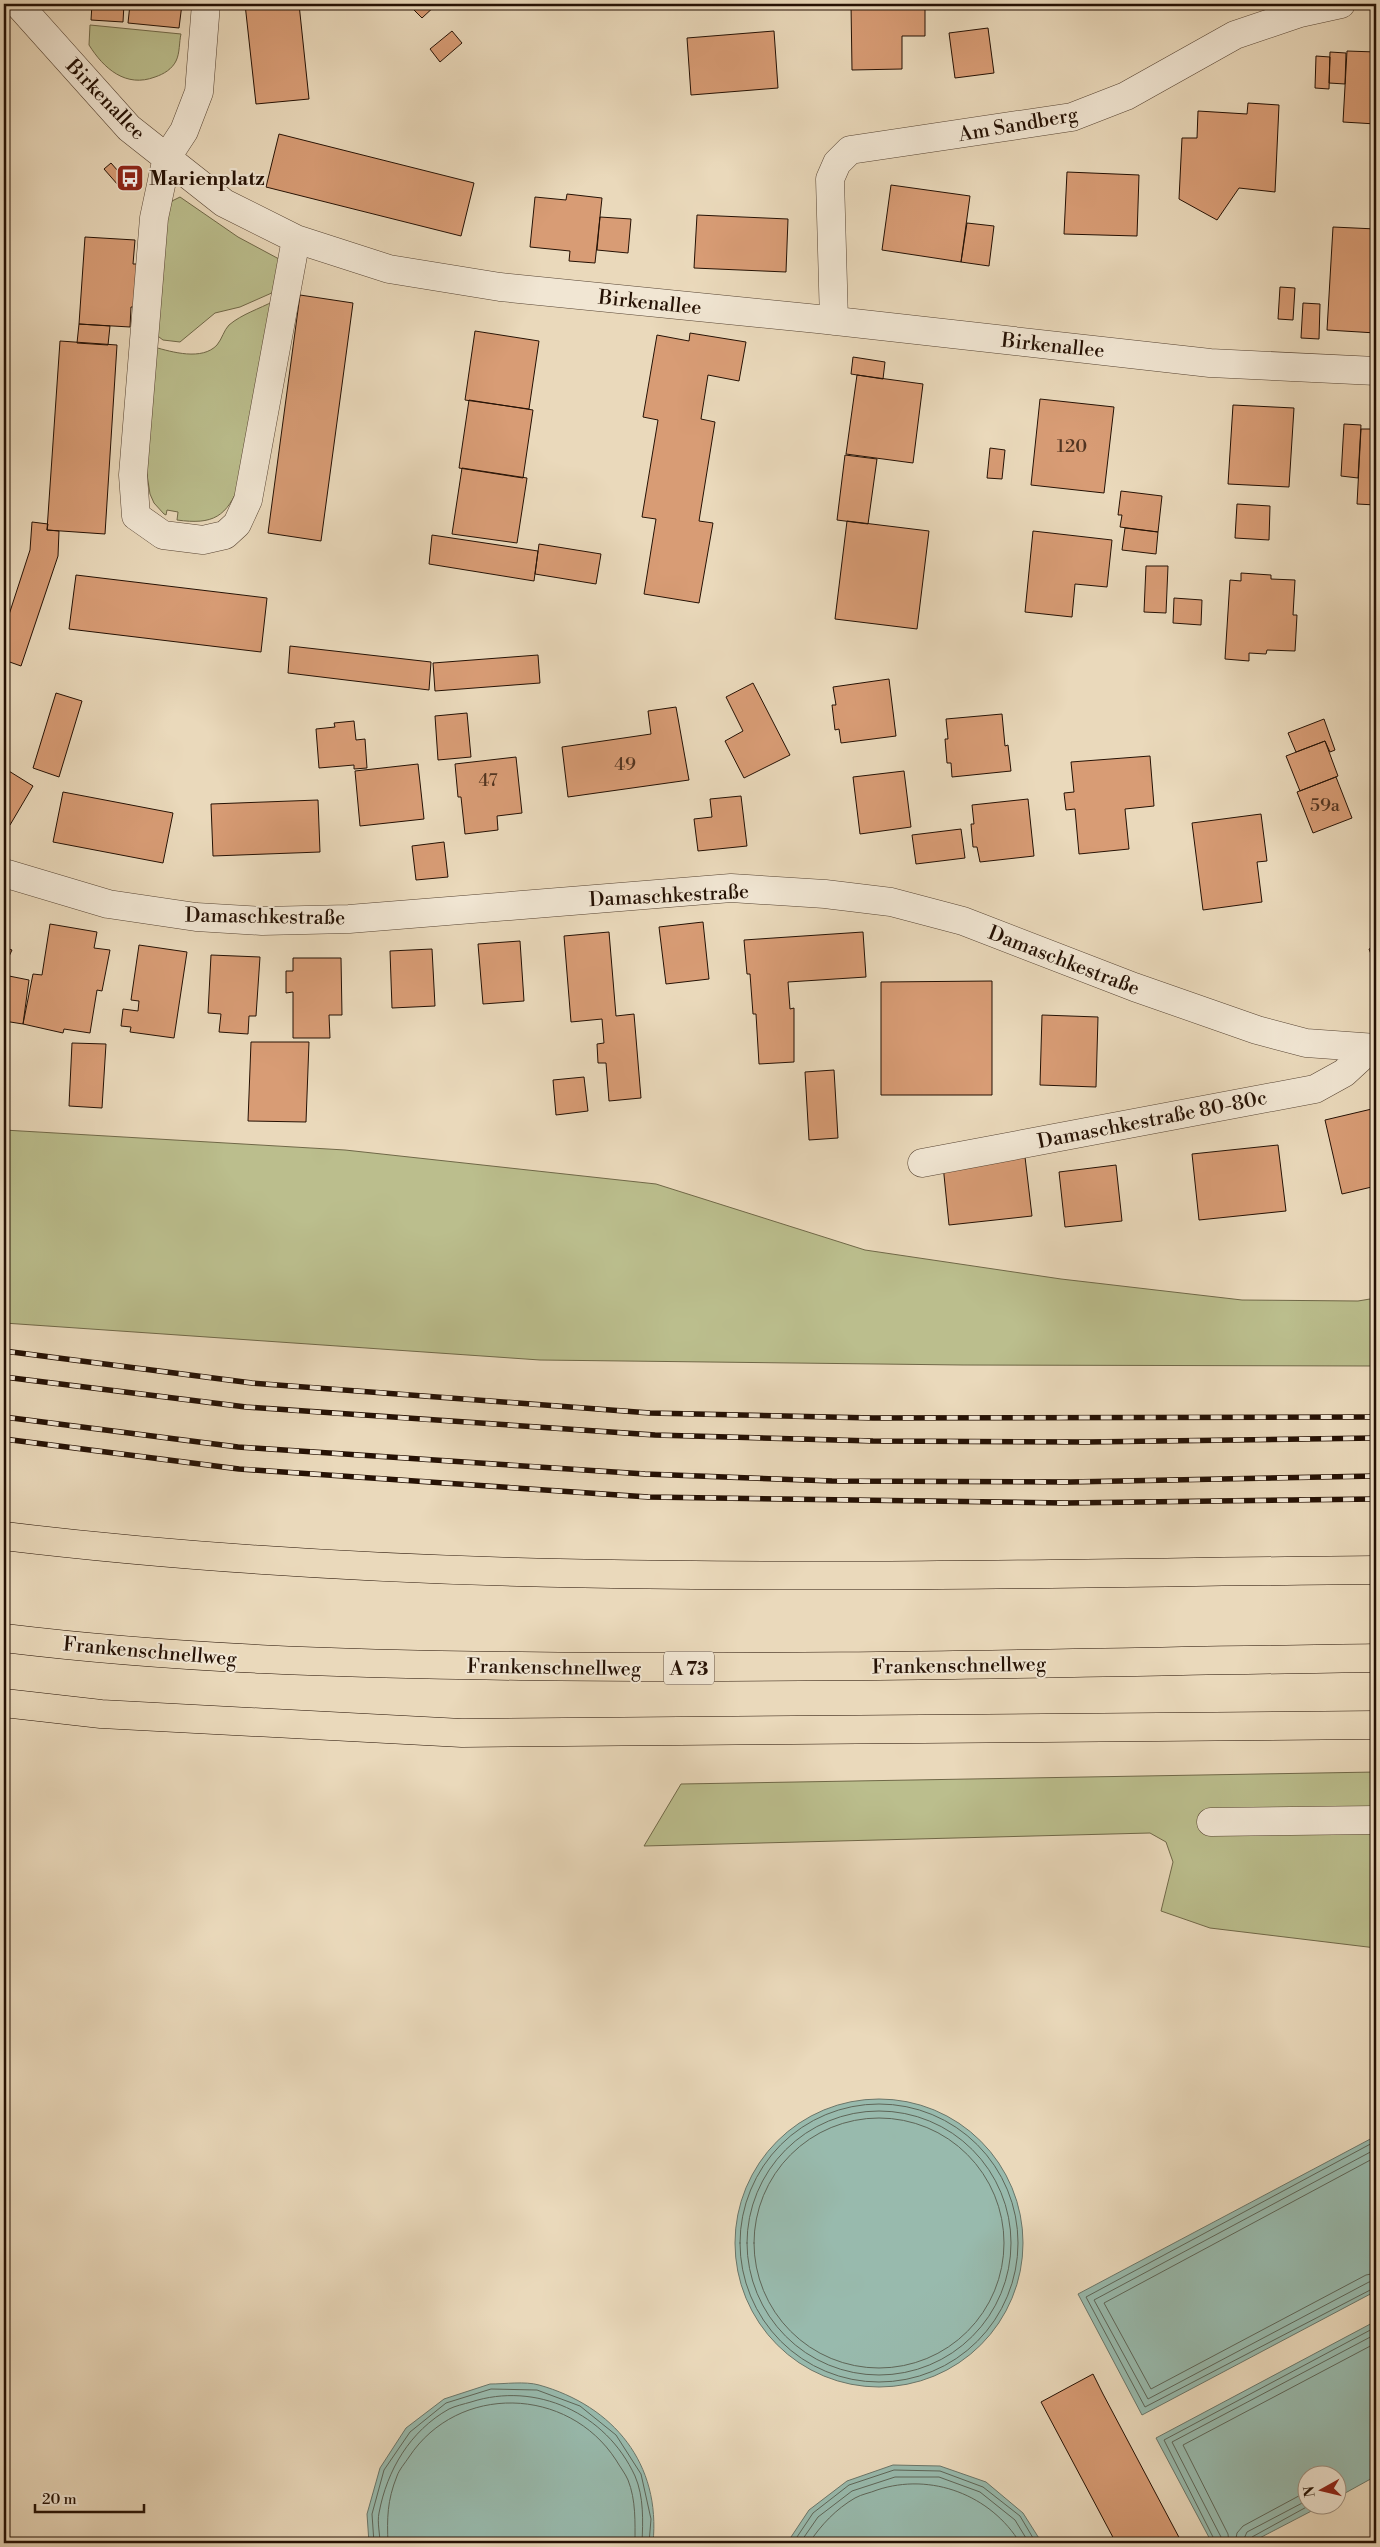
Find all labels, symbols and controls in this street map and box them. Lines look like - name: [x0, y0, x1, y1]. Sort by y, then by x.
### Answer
- street label: Birkenallee: [59, 53, 150, 146]
- street label: Am Sandberg: [956, 103, 1080, 148]
- bus stop icon: Marienplatz: [115, 163, 145, 193]
- place label: Marienplatz: [149, 167, 265, 192]
- street label: Birkenallee: [596, 286, 703, 321]
- street label: Birkenallee: [999, 329, 1106, 364]
- house number: 120: [1057, 435, 1087, 458]
- house number: 49: [614, 753, 636, 776]
- house number: 47: [478, 769, 498, 792]
- house number: 59a: [1310, 794, 1341, 817]
- street label: Damaschkestraße: [588, 880, 750, 913]
- street label: Damaschkestraße: [185, 904, 345, 931]
- street label: Damaschkestraße: [984, 921, 1143, 1002]
- street label: Damaschkestraße 80-80c: [1035, 1086, 1269, 1155]
- street label: Frankenschnellweg: [62, 1632, 238, 1673]
- road number: A 73: [664, 1652, 714, 1685]
- street label: Frankenschnellweg: [872, 1652, 1047, 1681]
- street label: Frankenschnellweg: [467, 1654, 642, 1683]
- north arrow: [1298, 2464, 1348, 2514]
- scale bar: [35, 2482, 144, 2514]
- text: N: [1300, 2485, 1320, 2498]
- text: 20 m: [42, 2490, 77, 2509]

